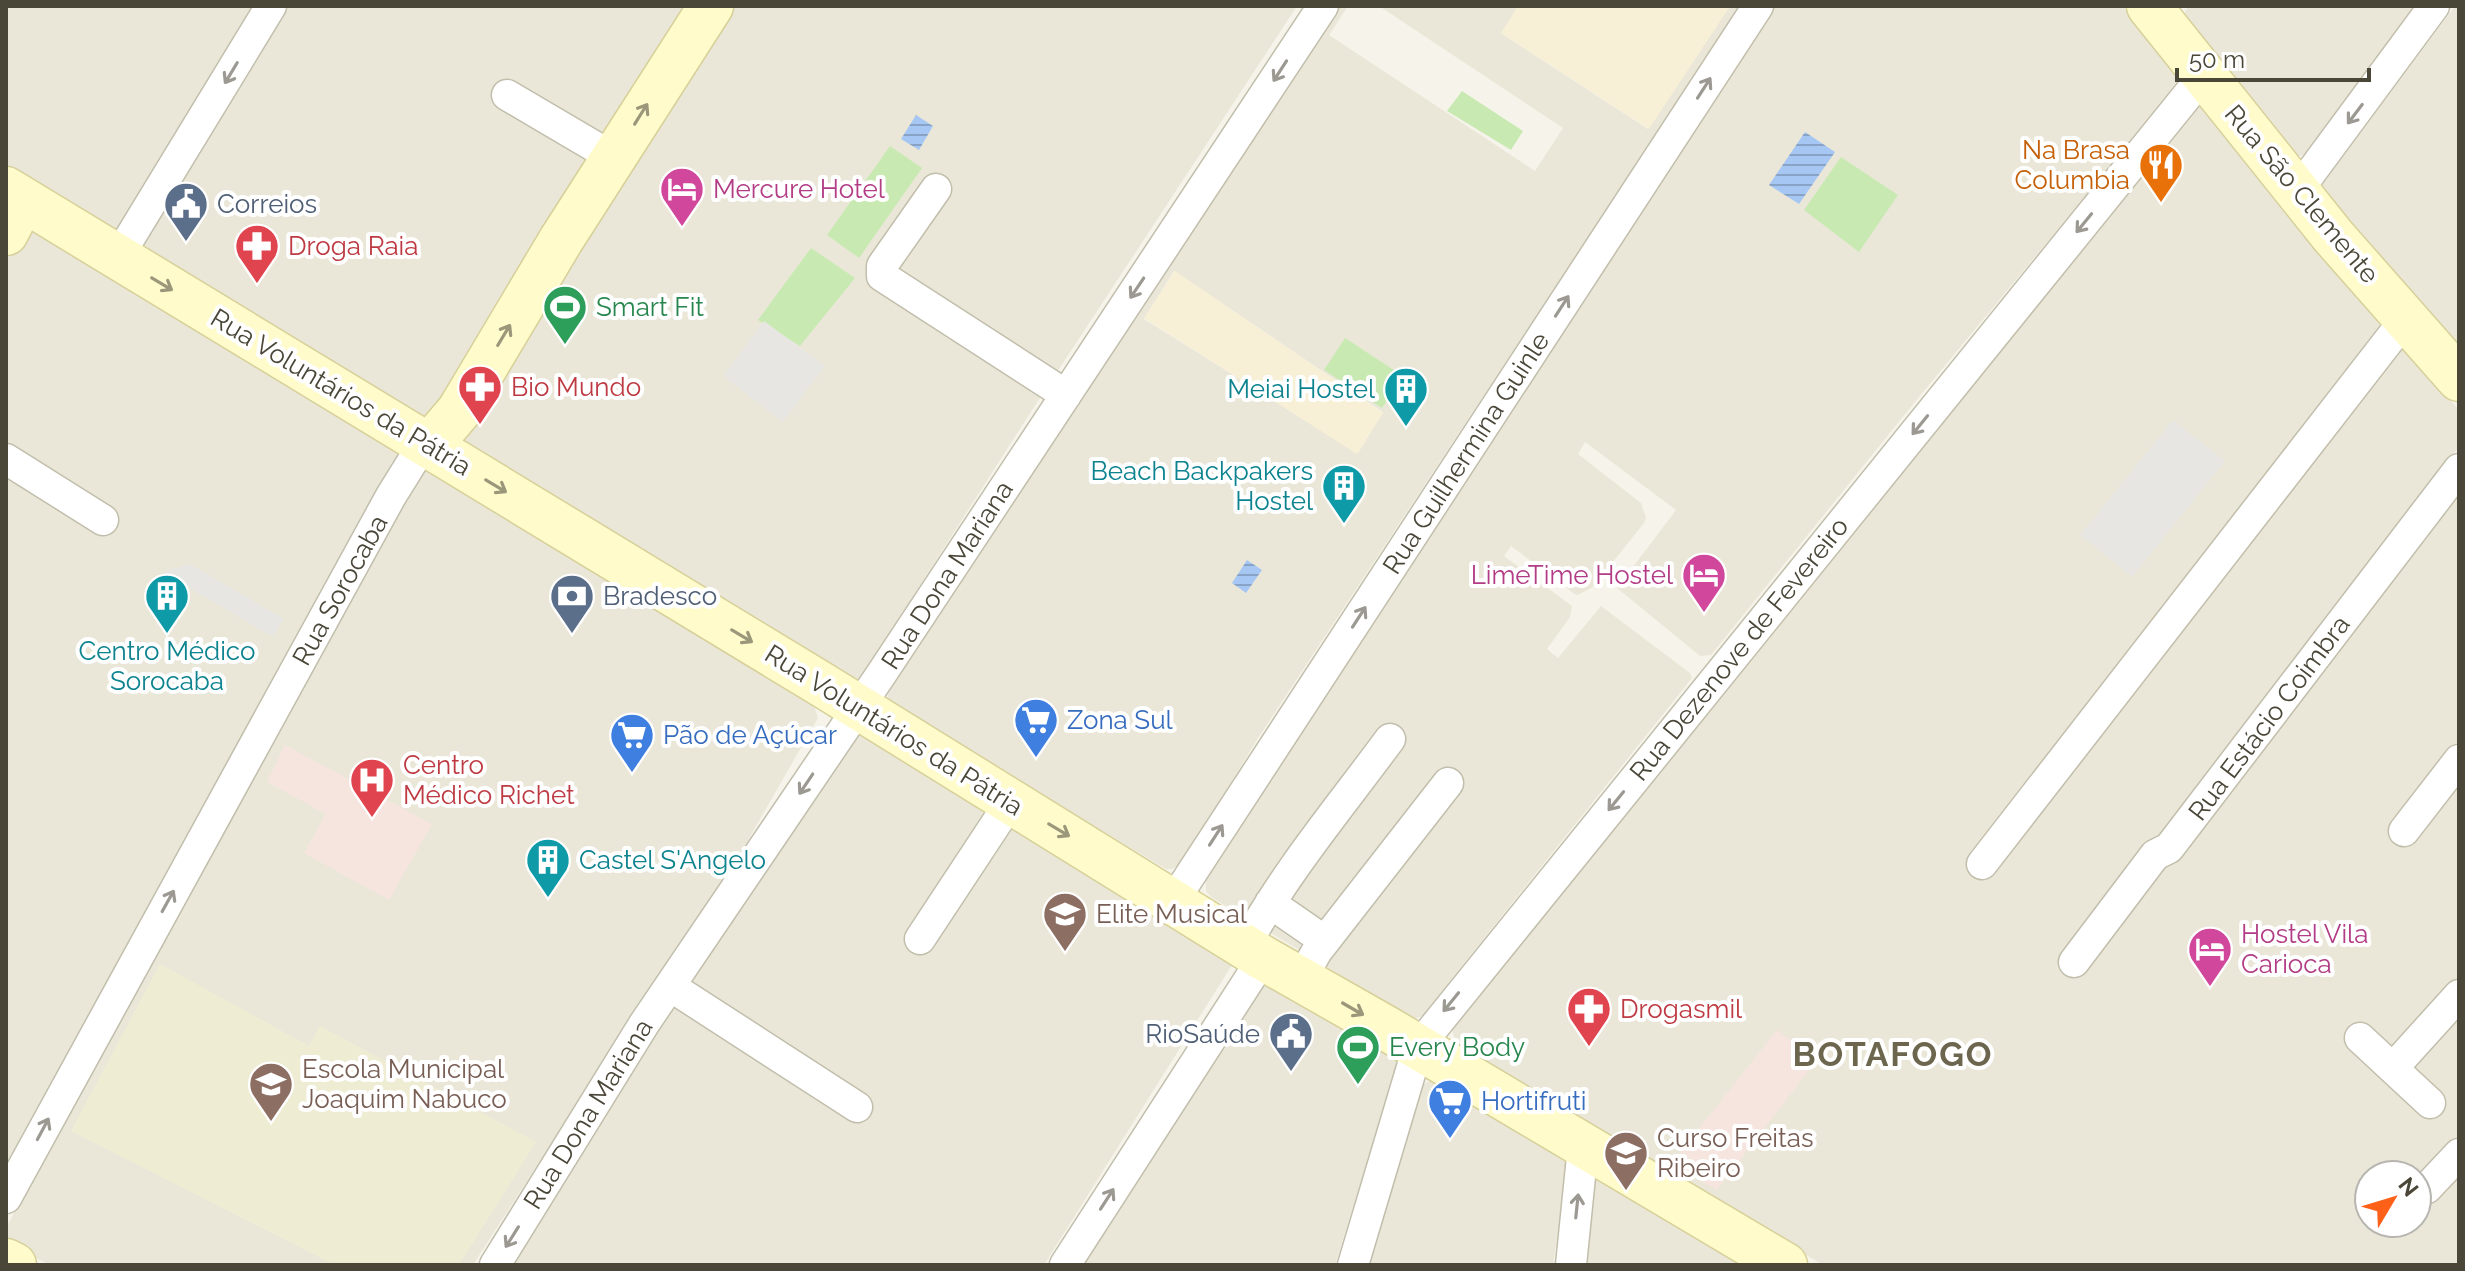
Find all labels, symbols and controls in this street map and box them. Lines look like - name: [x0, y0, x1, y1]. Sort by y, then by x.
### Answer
- scale bar: [2177, 32, 2369, 82]
- text: 50 m: [2189, 45, 2245, 74]
- one-way arrow: [1272, 59, 1288, 82]
- one-way arrow: [222, 61, 238, 84]
- one-way arrow: [1696, 78, 1713, 100]
- street label: Rua São Clemente: [2219, 99, 2385, 289]
- one-way arrow: [2346, 102, 2363, 124]
- one-way arrow: [633, 104, 650, 126]
- place label: Na Brasa Columbia: [2014, 135, 2130, 195]
- restaurant icon: Na Brasa Columbia: [2137, 141, 2185, 204]
- hotel icon: Mercure Hotel: [658, 165, 706, 228]
- place label: Mercure Hotel: [713, 174, 886, 204]
- public building icon: Correios: [162, 180, 210, 243]
- place label: Correios: [217, 189, 317, 219]
- one-way arrow: [2075, 212, 2093, 232]
- pharmacy icon: Droga Raia: [233, 222, 281, 285]
- place label: Droga Raia: [288, 231, 418, 261]
- one-way arrow: [150, 276, 173, 292]
- one-way arrow: [1128, 276, 1144, 299]
- sports icon: Smart Fit: [541, 283, 589, 346]
- place label: Smart Fit: [596, 292, 704, 322]
- one-way arrow: [1555, 295, 1571, 318]
- street label: Rua Voluntários da Pátria: [205, 302, 477, 482]
- one-way arrow: [496, 324, 512, 347]
- street label: Rua Guilhermina Guinle: [1377, 327, 1555, 579]
- pharmacy icon: Bio Mundo: [456, 363, 504, 426]
- building icon: Meiai Hostel: [1382, 365, 1430, 428]
- place label: Bio Mundo: [511, 372, 641, 402]
- place label: Meiai Hostel: [1227, 374, 1376, 404]
- one-way arrow: [1912, 414, 1930, 435]
- place label: Beach Backpakers Hostel: [1090, 456, 1314, 516]
- building icon: Beach Backpakers Hostel: [1320, 462, 1368, 525]
- street label: Rua Dona Mariana: [875, 475, 1019, 675]
- one-way arrow: [484, 479, 507, 495]
- street label: Rua Sorocaba: [286, 510, 394, 670]
- street label: Rua Dezenove de Fevereiro: [1624, 511, 1854, 787]
- hotel icon: LimeTime Hostel: [1680, 551, 1728, 614]
- place label: LimeTime Hostel: [1471, 560, 1674, 590]
- building icon: Centro Médico Sorocaba: [143, 572, 191, 635]
- bank icon: Bradesco: [548, 572, 596, 635]
- place label: Bradesco: [603, 581, 717, 611]
- one-way arrow: [1350, 607, 1367, 629]
- street label: Rua Estácio Coimbra: [2182, 610, 2356, 826]
- one-way arrow: [730, 628, 753, 644]
- place label: Centro Médico Sorocaba: [79, 636, 255, 696]
- street label: Rua Voluntários da Pátria: [760, 638, 1028, 822]
- supermarket icon: Zona Sul: [1012, 696, 1060, 759]
- place label: Zona Sul: [1067, 705, 1174, 735]
- supermarket icon: Pão de Açúcar: [608, 711, 656, 774]
- place label: Pão de Açúcar: [663, 720, 837, 750]
- place label: Centro Médico Richet: [403, 750, 575, 810]
- hospital icon: Centro Médico Richet: [348, 756, 396, 819]
- one-way arrow: [798, 772, 814, 794]
- one-way arrow: [1607, 790, 1625, 811]
- one-way arrow: [1047, 823, 1070, 839]
- one-way arrow: [1209, 824, 1225, 847]
- building icon: Castel S'Angelo: [524, 836, 572, 899]
- place label: Castel S'Angelo: [579, 845, 766, 875]
- one-way arrow: [160, 890, 176, 913]
- school or university icon: Elite Musical: [1041, 890, 1089, 953]
- place label: Elite Musical: [1096, 899, 1248, 929]
- place label: Hostel Vila Carioca: [2241, 919, 2368, 979]
- hotel icon: Hostel Vila Carioca: [2186, 925, 2234, 988]
- pharmacy icon: Drogasmil: [1565, 985, 1613, 1048]
- one-way arrow: [1443, 991, 1460, 1012]
- place label: Drogasmil: [1620, 994, 1743, 1024]
- one-way arrow: [1341, 1001, 1364, 1017]
- public building icon: RioSaúde: [1267, 1010, 1315, 1073]
- street label: Rua Dona Mariana: [517, 1014, 659, 1214]
- place label: RioSaúde: [1145, 1019, 1260, 1049]
- sports icon: Every Body: [1334, 1023, 1382, 1086]
- place label: Every Body: [1389, 1032, 1525, 1062]
- district label: BOTAFOGO: [1792, 1034, 1994, 1074]
- place label: Escola Municipal Joaquim Nabuco: [302, 1054, 507, 1114]
- school or university icon: Escola Municipal Joaquim Nabuco: [247, 1060, 295, 1123]
- supermarket icon: Hortifruti: [1426, 1077, 1474, 1140]
- place label: Hortifruti: [1481, 1086, 1586, 1116]
- one-way arrow: [35, 1118, 51, 1141]
- place label: Curso Freitas Ribeiro: [1657, 1123, 1813, 1183]
- school or university icon: Curso Freitas Ribeiro: [1602, 1129, 1650, 1192]
- north arrow: [2353, 1159, 2433, 1239]
- text: N: [2393, 1172, 2424, 1201]
- one-way arrow: [1099, 1189, 1116, 1211]
- one-way arrow: [1570, 1193, 1585, 1220]
- one-way arrow: [504, 1225, 520, 1248]

